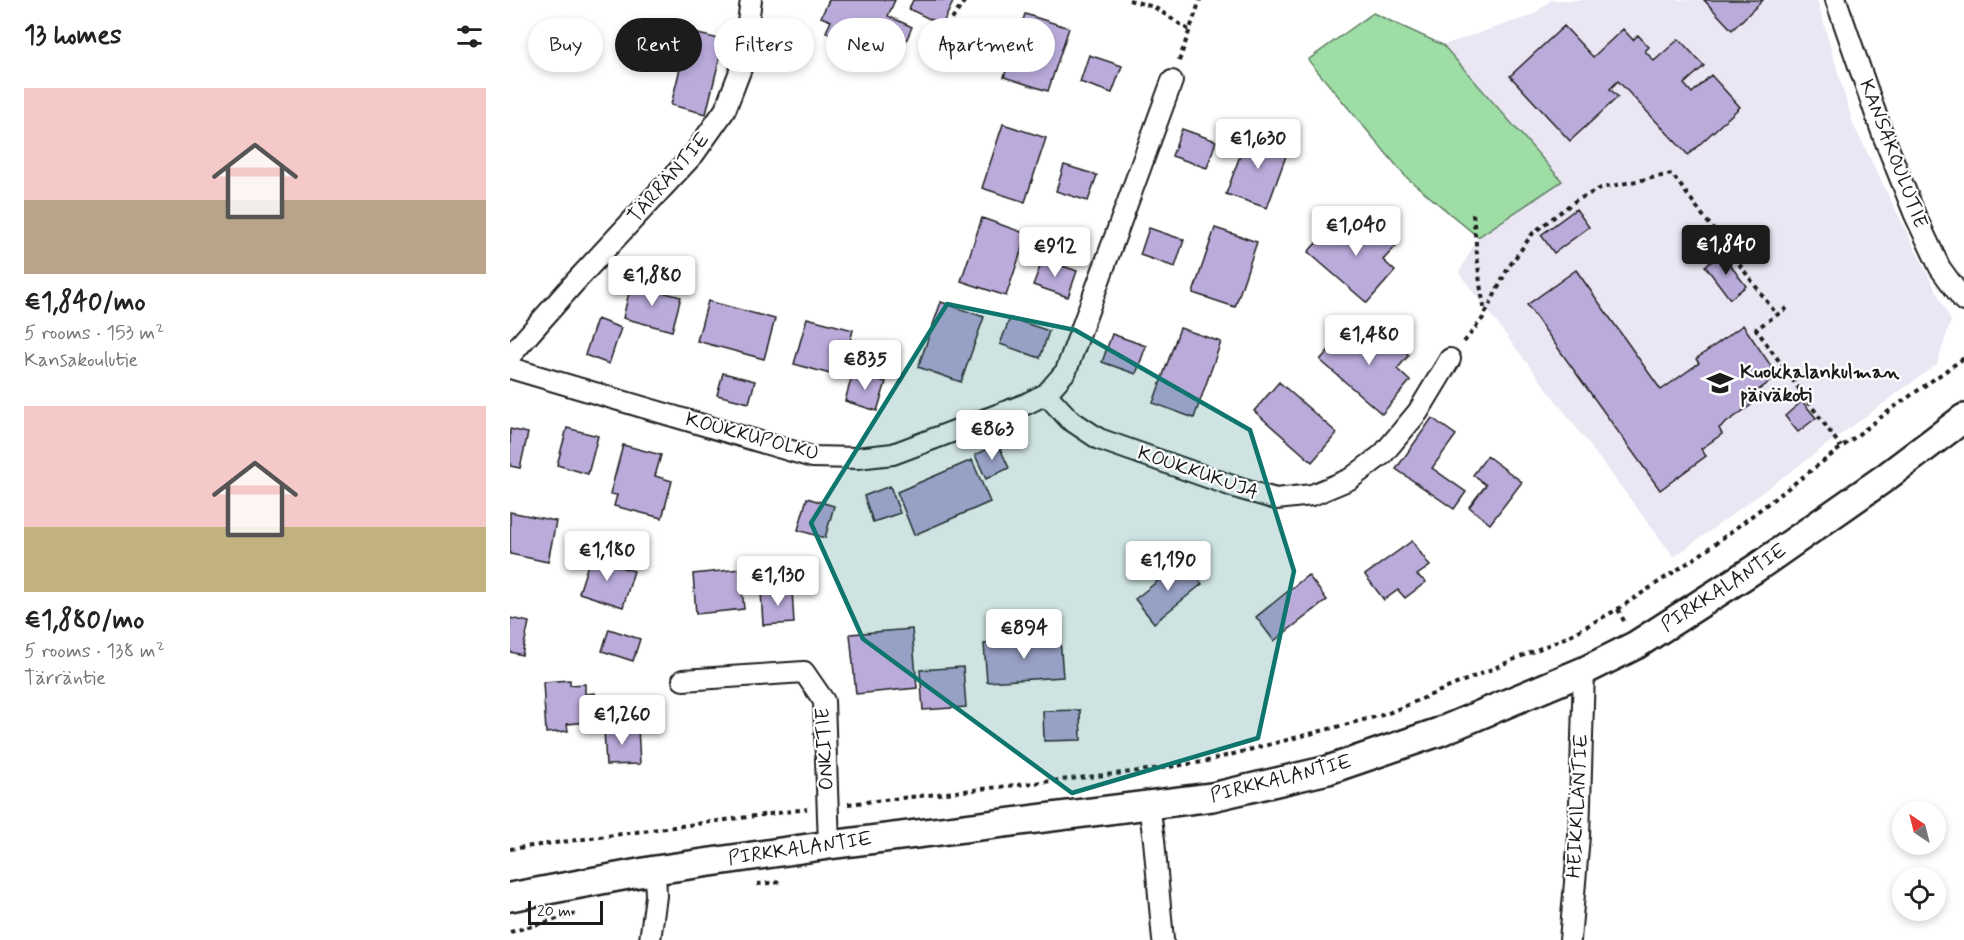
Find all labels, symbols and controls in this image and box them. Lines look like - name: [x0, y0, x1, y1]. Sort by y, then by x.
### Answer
- chip: Buy: [528, 18, 603, 72]
- chip: Rent: [615, 18, 702, 72]
- chip: Filters: [714, 18, 814, 72]
- chip: New: [826, 18, 906, 72]
- chip: Apartment: [918, 18, 1055, 72]
- text: 13 homes: [24, 19, 122, 53]
- icon: filters: [453, 20, 486, 53]
- street label: KANSAKOULUTIE: [1852, 76, 1934, 232]
- pin: €1,630: [1209, 119, 1307, 170]
- text: €1,630: [1230, 125, 1286, 152]
- icon: home: [201, 127, 309, 235]
- street label: TÄRRÄNTIE: [622, 127, 716, 229]
- pin: €1,040: [1307, 206, 1405, 257]
- text: €1,040: [1326, 212, 1386, 239]
- pin: €1,840: [1677, 225, 1775, 276]
- pin: €912: [1019, 227, 1091, 278]
- text: €1,840: [1696, 231, 1756, 258]
- text: €912: [1033, 233, 1077, 260]
- pin: €1,880: [603, 256, 701, 307]
- text: €1,880: [622, 262, 682, 289]
- text: €1,840/mo: [24, 286, 146, 320]
- pin: €1,480: [1320, 315, 1418, 366]
- text: 5 rooms · 153 m²: [24, 320, 164, 347]
- text: €1,480: [1339, 321, 1399, 348]
- pin: €835: [829, 340, 901, 391]
- text: €835: [843, 346, 887, 373]
- text: Kansakoulutie: [24, 347, 138, 374]
- place label: Kuokkalankulman päiväkoti: [1740, 359, 1900, 409]
- school or university icon: Kuokkalankulman päiväkoti: [1705, 368, 1735, 398]
- street label: KOUKKUPOLKU: [682, 406, 822, 468]
- pin: €863: [956, 410, 1028, 461]
- text: €863: [970, 416, 1014, 443]
- street label: KOUKKUKUJA: [1134, 440, 1262, 506]
- icon: home: [201, 445, 309, 553]
- pin: €1,180: [558, 531, 656, 582]
- text: €1,180: [579, 537, 635, 564]
- street label: PIRKKALANTIE: [1656, 537, 1792, 639]
- pin: €1,190: [1119, 541, 1217, 592]
- text: €1,190: [1140, 547, 1196, 574]
- pin: €1,130: [729, 556, 827, 607]
- text: €1,130: [751, 562, 805, 589]
- text: €1,880/mo: [24, 604, 144, 638]
- pin: €894: [988, 609, 1060, 660]
- text: €894: [1000, 615, 1048, 642]
- text: 5 rooms · 138 m²: [24, 638, 165, 665]
- text: Tärräntie: [24, 665, 106, 692]
- pin: €1,260: [573, 695, 671, 746]
- text: €1,260: [593, 701, 651, 728]
- street label: ONKITIE: [809, 707, 841, 791]
- street label: HEIKKILÄNTIE: [1561, 733, 1595, 879]
- street label: PIRKKALANTIE: [1208, 748, 1354, 810]
- north arrow: [1892, 801, 1946, 855]
- map controls: [1892, 801, 1946, 921]
- street label: PIRKKALANTIE: [726, 826, 874, 872]
- button: locate: [1892, 867, 1946, 921]
- scale bar: [528, 898, 603, 926]
- text: 20 m: [537, 901, 571, 922]

